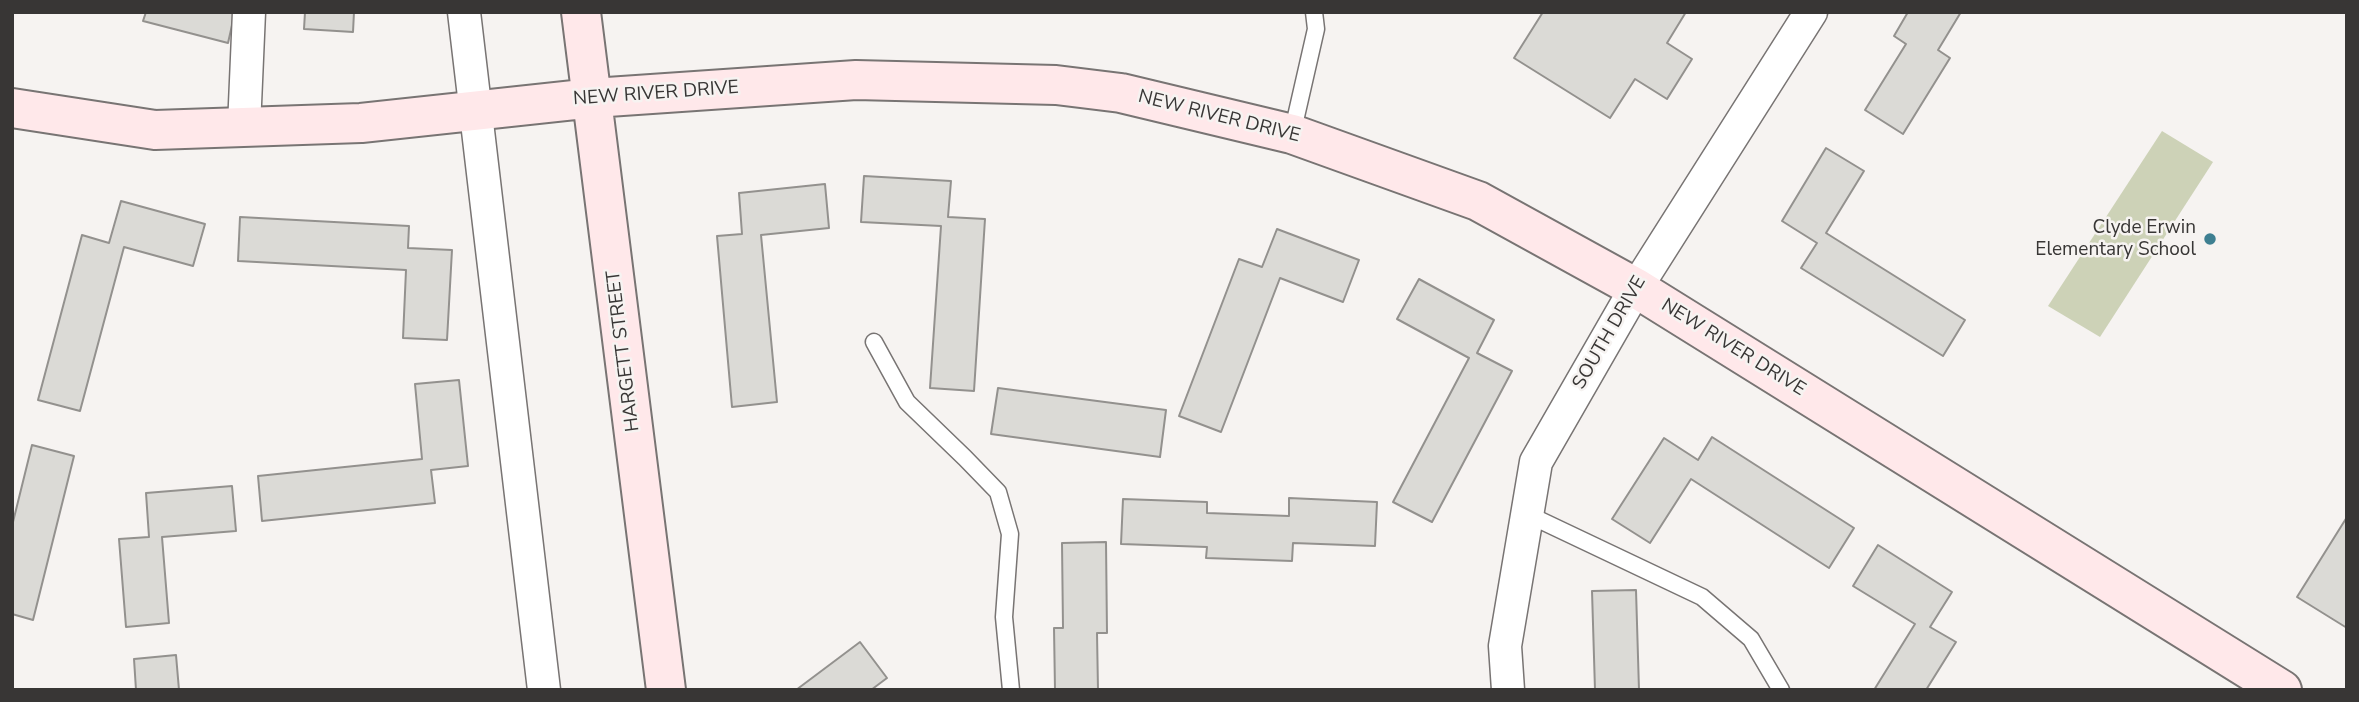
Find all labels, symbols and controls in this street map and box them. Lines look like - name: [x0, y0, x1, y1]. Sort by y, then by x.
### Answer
- street label: NEW RIVER DRIVE: [572, 77, 740, 111]
- street label: NEW RIVER DRIVE: [1136, 86, 1302, 148]
- place label: Clyde Erwin Elementary School: [2035, 217, 2196, 261]
- marker: Clyde Erwin Elementary School: [2202, 231, 2218, 247]
- street label: HARGETT STREET: [603, 269, 645, 433]
- street label: SOUTH DRIVE: [1568, 272, 1652, 394]
- street label: NEW RIVER DRIVE: [1657, 294, 1809, 402]

